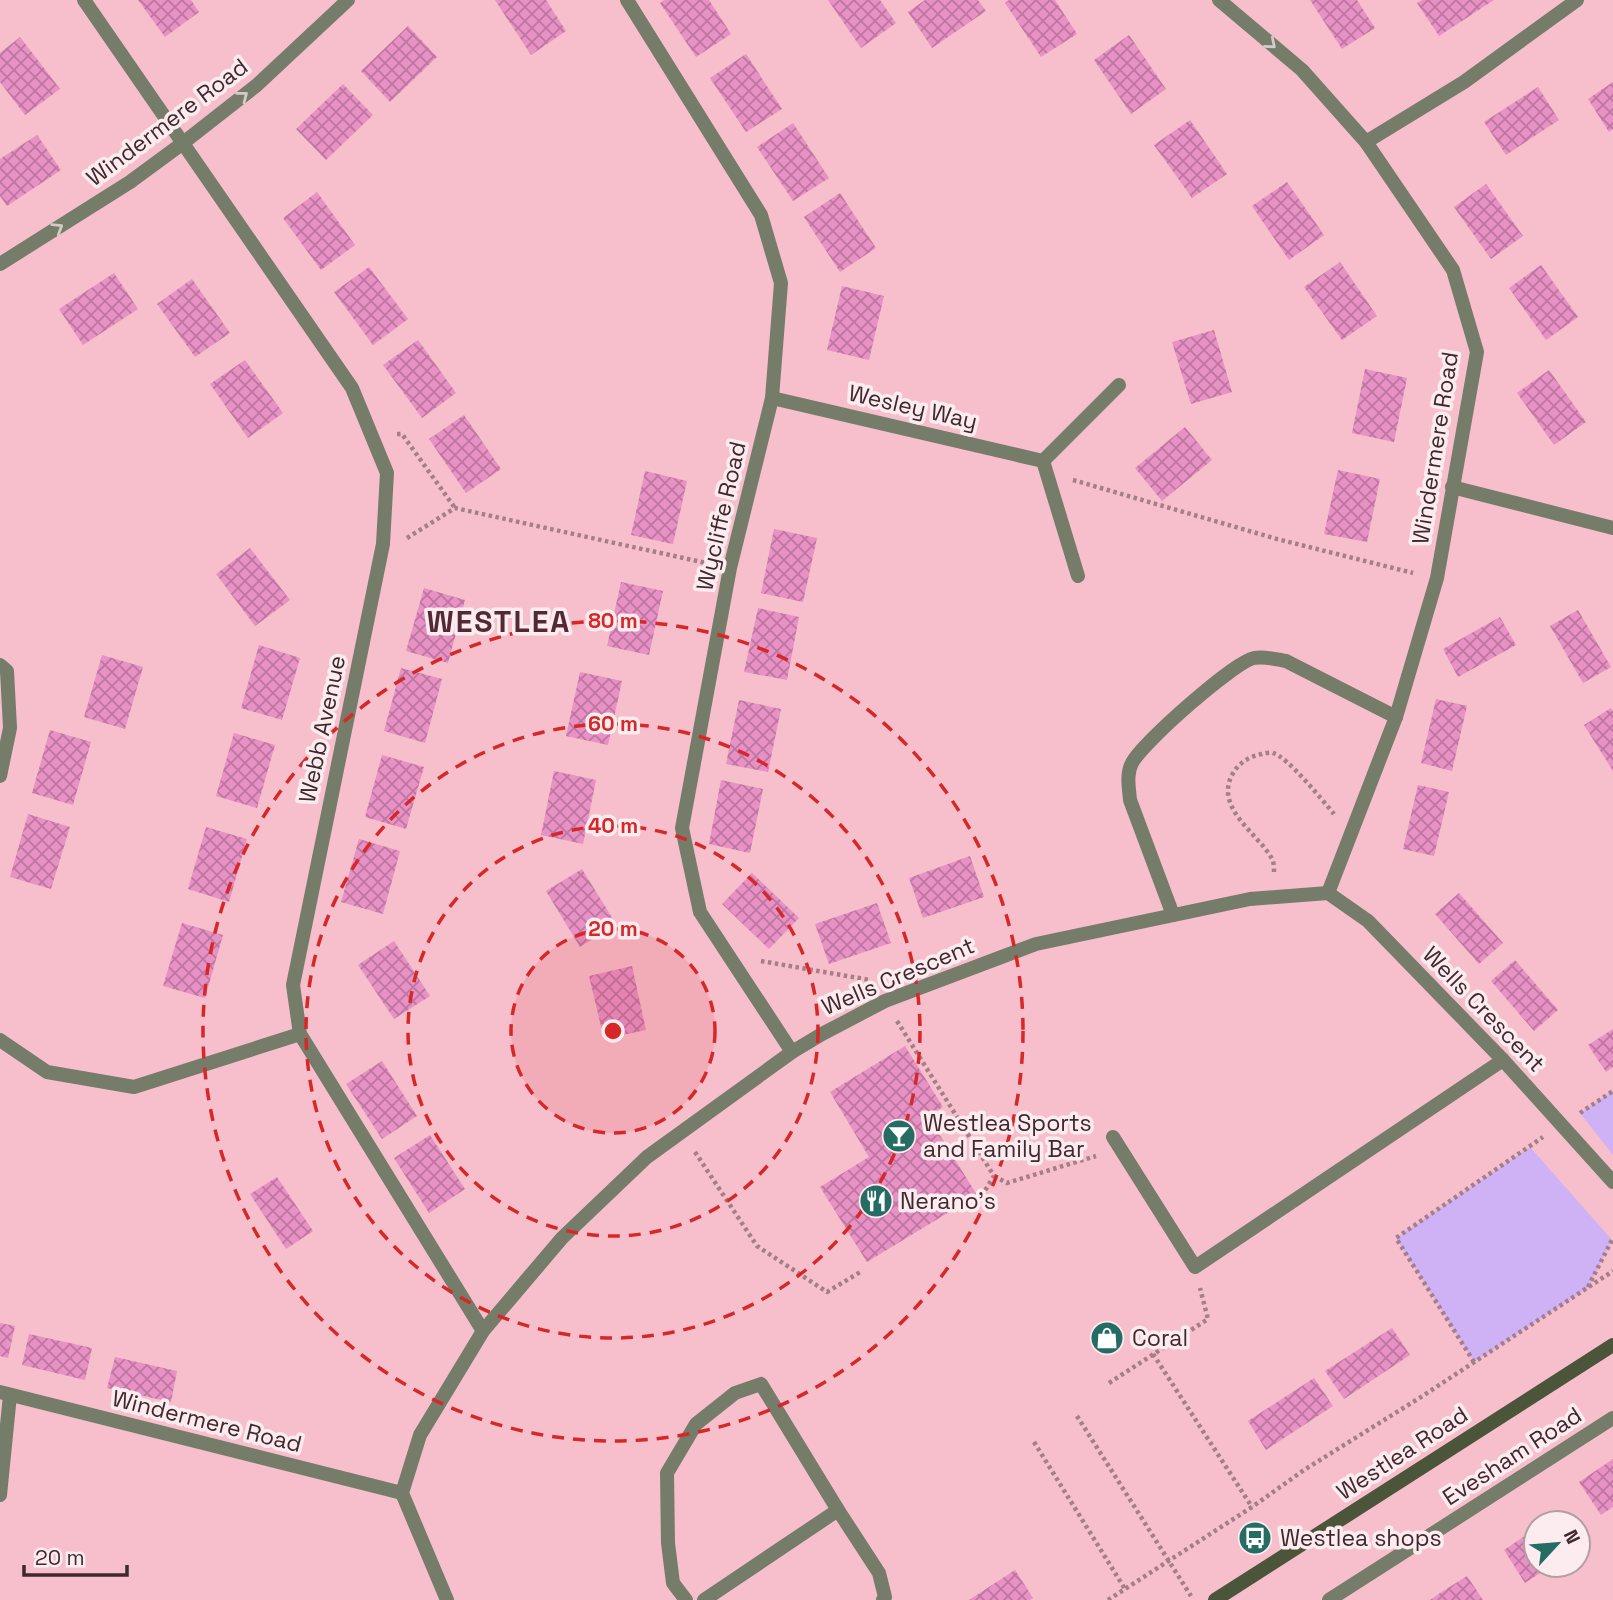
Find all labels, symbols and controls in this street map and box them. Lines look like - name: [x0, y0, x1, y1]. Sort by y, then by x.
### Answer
- one-way arrow: [1263, 36, 1276, 48]
- street label: Windermere Road: [80, 51, 254, 193]
- one-way arrow: [235, 91, 248, 104]
- one-way arrow: [50, 223, 63, 236]
- street label: Windermere Road: [1405, 350, 1465, 546]
- street label: Wesley Way: [846, 378, 980, 436]
- street label: Wycliffe Road: [689, 439, 753, 593]
- district label: WESTLEA: [427, 602, 571, 641]
- text: 80 m: [588, 607, 638, 634]
- street label: Webb Avenue: [292, 653, 352, 805]
- text: 60 m: [588, 710, 638, 737]
- text: 40 m: [588, 812, 638, 839]
- text: 20 m: [588, 915, 638, 942]
- street label: Wells Crescent: [817, 930, 979, 1022]
- street label: Wells Crescent: [1417, 940, 1551, 1078]
- centre of rings: [601, 1019, 625, 1043]
- place label: Westlea Sports and Family Bar: [923, 1108, 1092, 1164]
- bar icon: Westlea Sports and Family Bar: [880, 1117, 918, 1155]
- restaurant icon: Nerano's: [857, 1182, 895, 1220]
- place label: Nerano's: [900, 1186, 996, 1216]
- shop icon: Coral: [1088, 1319, 1126, 1357]
- place label: Coral: [1132, 1323, 1188, 1353]
- street label: Windermere Road: [109, 1383, 305, 1459]
- street label: Westlea Road: [1331, 1399, 1473, 1507]
- street label: Evesham Road: [1437, 1400, 1587, 1512]
- north arrow: [1522, 1509, 1592, 1579]
- bus stop icon: Westlea shops: [1236, 1519, 1274, 1557]
- place label: Westlea shops: [1280, 1523, 1442, 1553]
- text: N: [1558, 1526, 1586, 1548]
- scale bar: [24, 1534, 128, 1578]
- text: 20 m: [35, 1544, 85, 1571]

